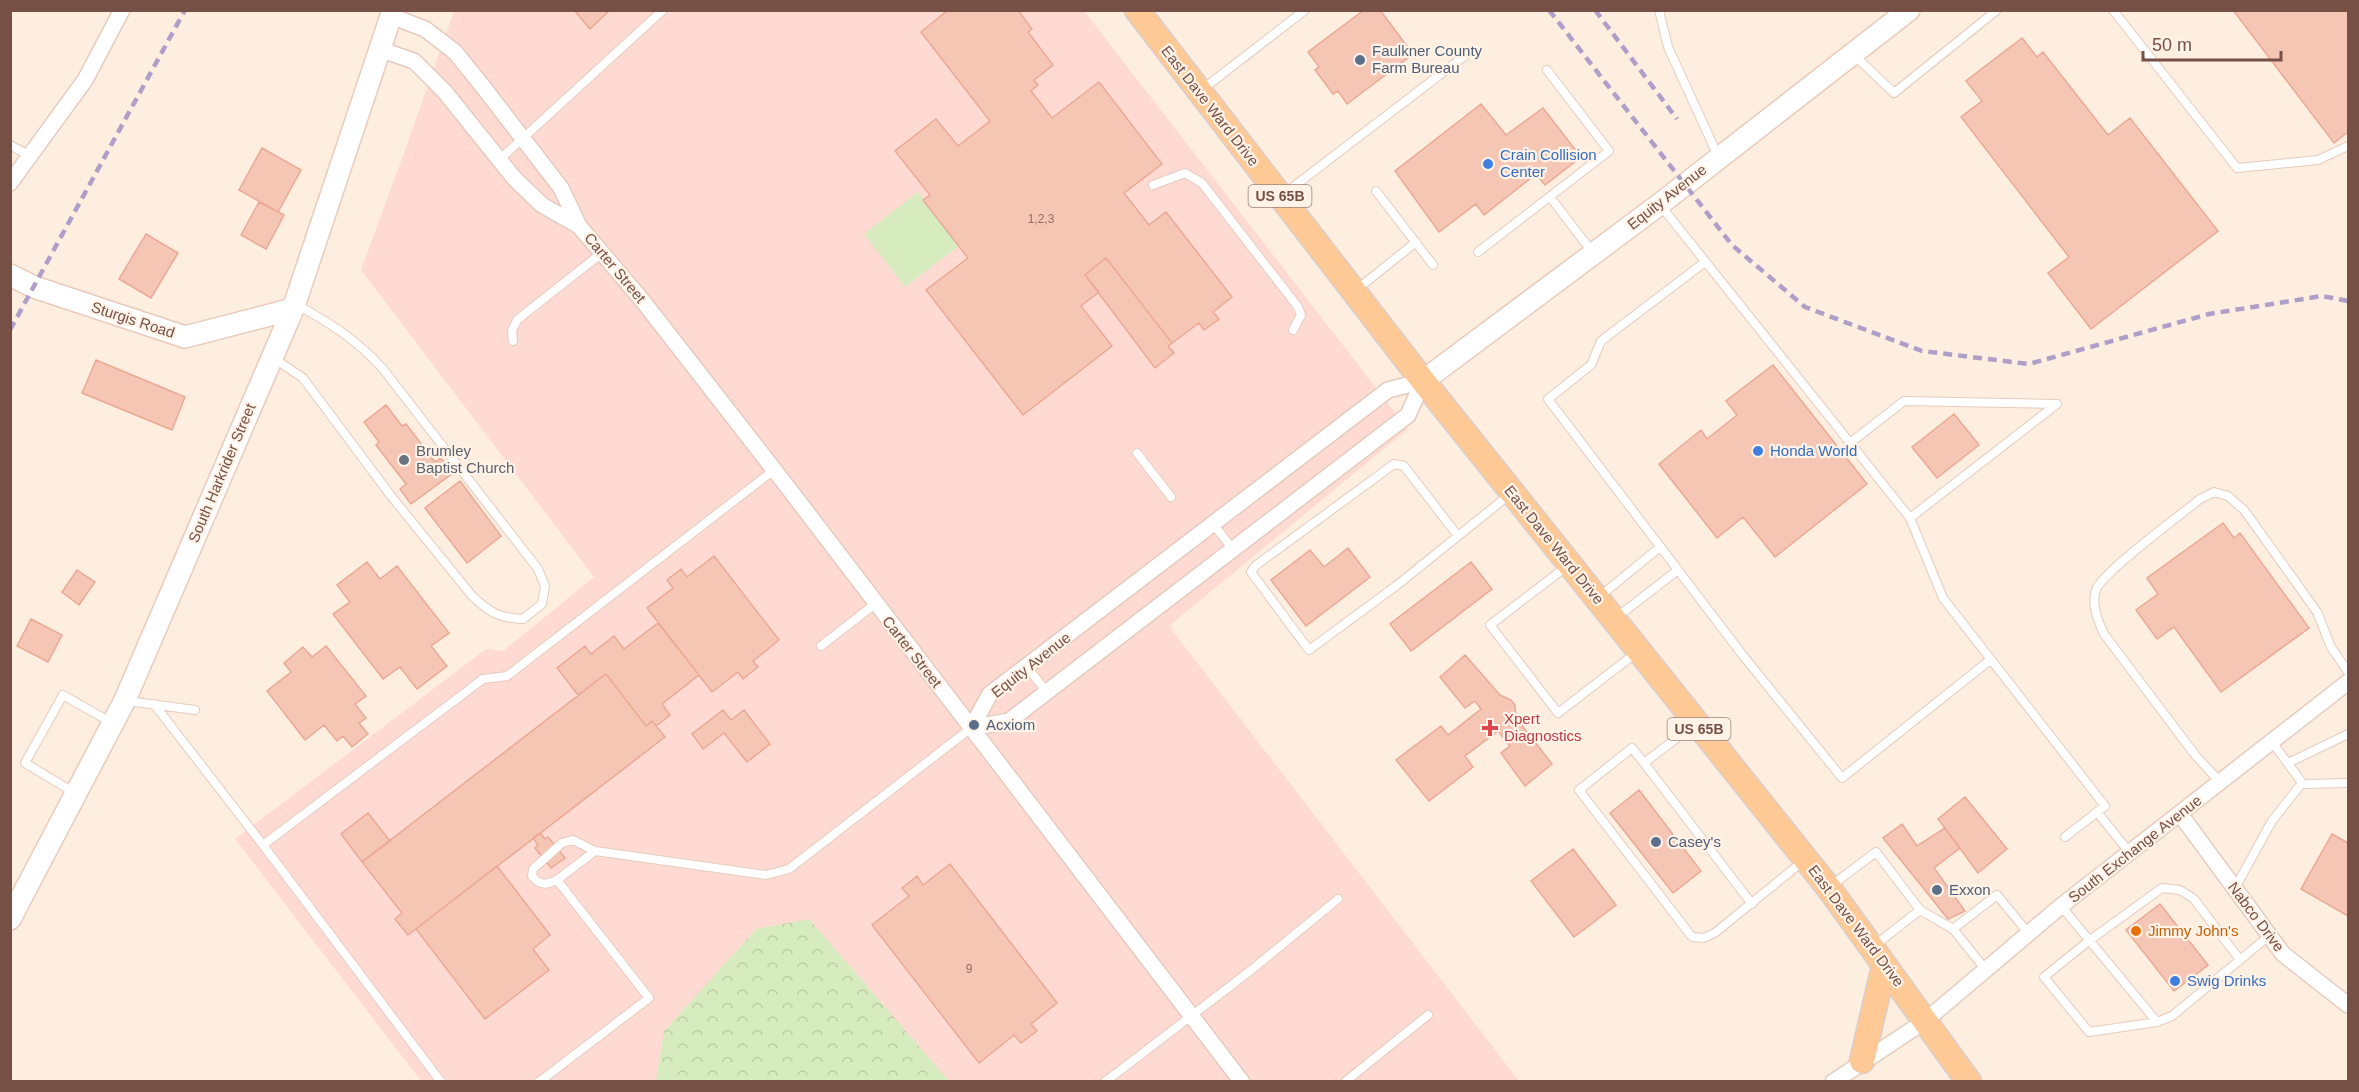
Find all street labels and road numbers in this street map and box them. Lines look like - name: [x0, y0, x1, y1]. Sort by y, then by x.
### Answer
- street label: East Dave Ward Drive: [1158, 42, 1263, 169]
- street label: Equity Avenue: [1624, 160, 1710, 233]
- road number: US 65B: [1248, 185, 1312, 207]
- street label: Carter Street: [581, 229, 650, 307]
- street label: Sturgis Road: [89, 298, 177, 341]
- street label: South Harkrider Street: [185, 400, 259, 545]
- street label: East Dave Ward Drive: [1501, 482, 1608, 607]
- street label: Carter Street: [879, 613, 946, 691]
- street label: Equity Avenue: [988, 628, 1074, 701]
- road number: US 65B: [1668, 718, 1730, 740]
- street label: South Exchange Avenue: [2065, 791, 2205, 906]
- street label: East Dave Ward Drive: [1805, 862, 1908, 990]
- street label: Nabco Drive: [2225, 879, 2288, 955]

